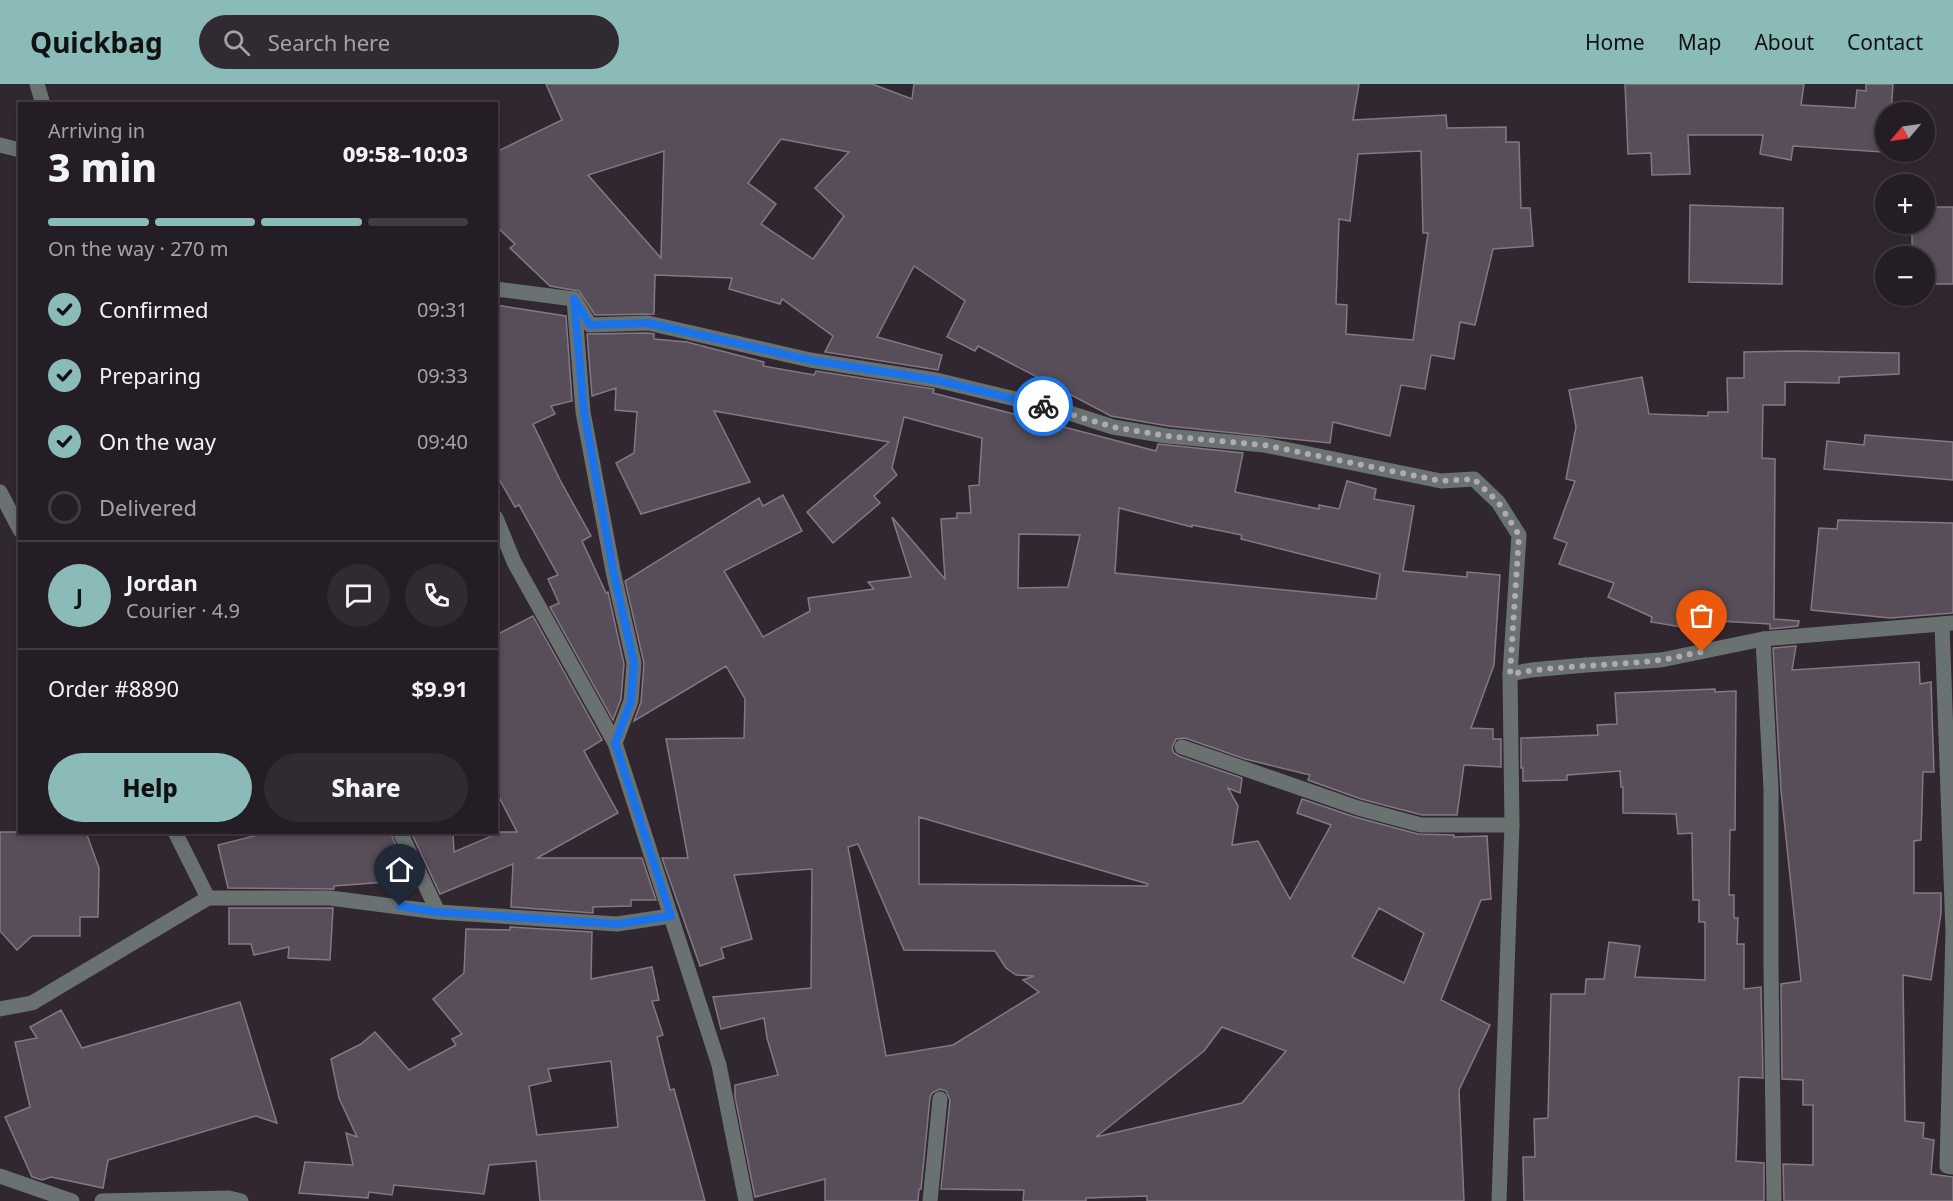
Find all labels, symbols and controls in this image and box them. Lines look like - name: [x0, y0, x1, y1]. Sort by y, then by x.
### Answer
- search box: [199, 15, 619, 69]
- text: Quickbag: [30, 23, 163, 61]
- icon: search: [220, 26, 253, 59]
- text: Search here: [268, 27, 390, 57]
- text: Home: [1585, 28, 1645, 56]
- text: Map: [1678, 28, 1721, 56]
- text: About: [1754, 28, 1814, 56]
- text: Contact: [1847, 28, 1923, 56]
- north arrow: [1875, 102, 1935, 162]
- map controls: [1875, 102, 1935, 306]
- text: Arriving in: [48, 117, 145, 144]
- text: 09:58–10:03: [343, 138, 468, 168]
- text: 3 min: [48, 140, 157, 193]
- button: +: [1875, 174, 1935, 234]
- text: On the way · 270 m: [48, 235, 228, 262]
- button: −: [1875, 246, 1935, 306]
- icon: check: [48, 293, 81, 326]
- text: Confirmed: [99, 294, 209, 324]
- text: 09:31: [417, 296, 468, 323]
- icon: check: [48, 359, 81, 392]
- text: Preparing: [99, 360, 201, 390]
- text: 09:33: [417, 362, 468, 389]
- courier: [1013, 376, 1073, 436]
- icon: bike: [1027, 390, 1060, 423]
- icon: check: [48, 425, 81, 458]
- text: On the way: [99, 426, 216, 456]
- text: 09:40: [417, 428, 468, 455]
- text: Delivered: [99, 492, 197, 522]
- button: chat: [327, 564, 390, 627]
- button: phone: [405, 564, 468, 627]
- text: Jordan: [126, 567, 198, 597]
- text: J: [76, 580, 83, 610]
- pin: [1676, 590, 1727, 652]
- text: Courier · 4.9: [126, 597, 240, 624]
- icon: bag: [1685, 599, 1718, 632]
- text: Order #8890: [48, 673, 179, 703]
- text: $9.91: [411, 673, 468, 703]
- button: Help: [48, 753, 252, 822]
- button: Share: [264, 753, 468, 822]
- pin: [374, 844, 425, 906]
- icon: home: [383, 853, 416, 886]

